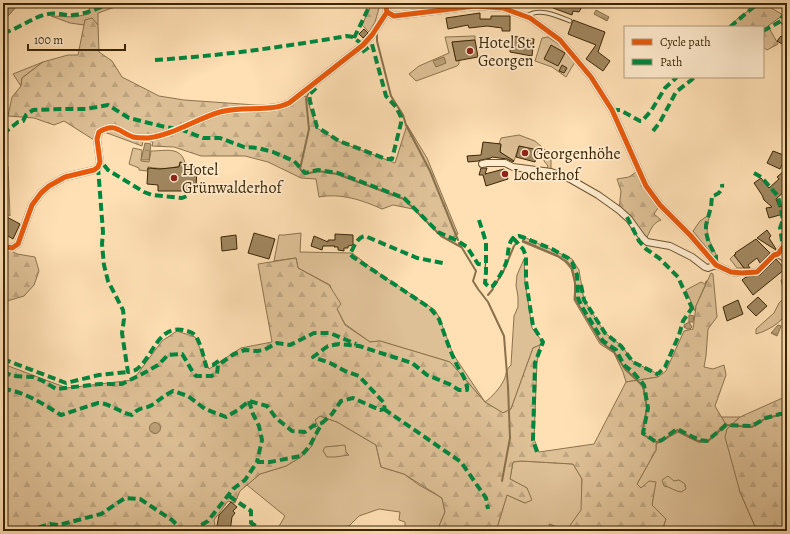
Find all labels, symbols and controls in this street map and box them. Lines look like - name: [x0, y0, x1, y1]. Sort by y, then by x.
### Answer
- scale bar: [28, 26, 125, 52]
- legend: [624, 26, 764, 78]
- text: 100 m: [34, 32, 63, 48]
- place label: Hotel St. Georgen: [478, 32, 536, 72]
- text: Cycle path: [660, 34, 711, 50]
- marker: Hotel St. Georgen: [465, 46, 475, 56]
- text: Path: [660, 54, 683, 70]
- place label: Georgenhöhe: [533, 143, 621, 165]
- marker: Georgenhöhe: [520, 148, 530, 158]
- place label: Hotel Grünwalderhof: [182, 159, 284, 199]
- place label: Locherhof: [513, 164, 582, 186]
- marker: Locherhof: [500, 169, 510, 179]
- marker: Hotel Grünwalderhof: [169, 173, 179, 183]

